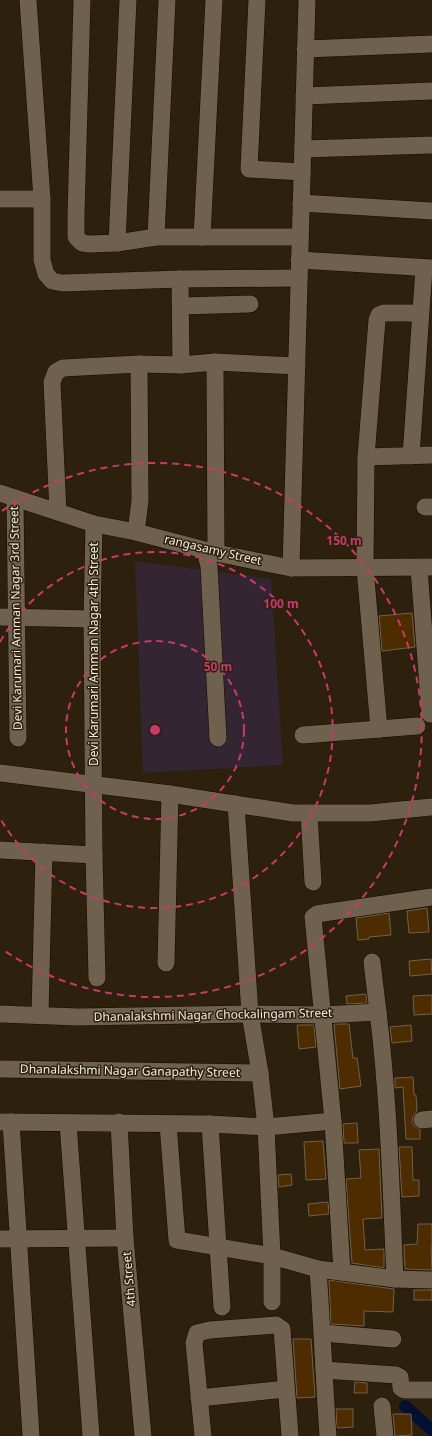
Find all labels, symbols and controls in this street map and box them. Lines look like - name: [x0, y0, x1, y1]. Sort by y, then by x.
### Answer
- street label: Devi Karumari Amman Nagar 3rd Street: [5, 505, 26, 730]
- street label: rangasamy Street: [163, 530, 264, 569]
- text: 150 m: [326, 532, 362, 549]
- street label: Devi Karumari Amman Nagar 4th Street: [85, 541, 102, 766]
- text: 100 m: [263, 595, 299, 612]
- text: 50 m: [204, 658, 232, 675]
- centre of rings: [148, 723, 162, 737]
- street label: Dhanalakshmi Nagar Chockalingam Street: [94, 1004, 333, 1025]
- street label: Dhanalakshmi Nagar Ganapathy Street: [20, 1060, 241, 1081]
- street label: 4th Street: [118, 1250, 139, 1307]

